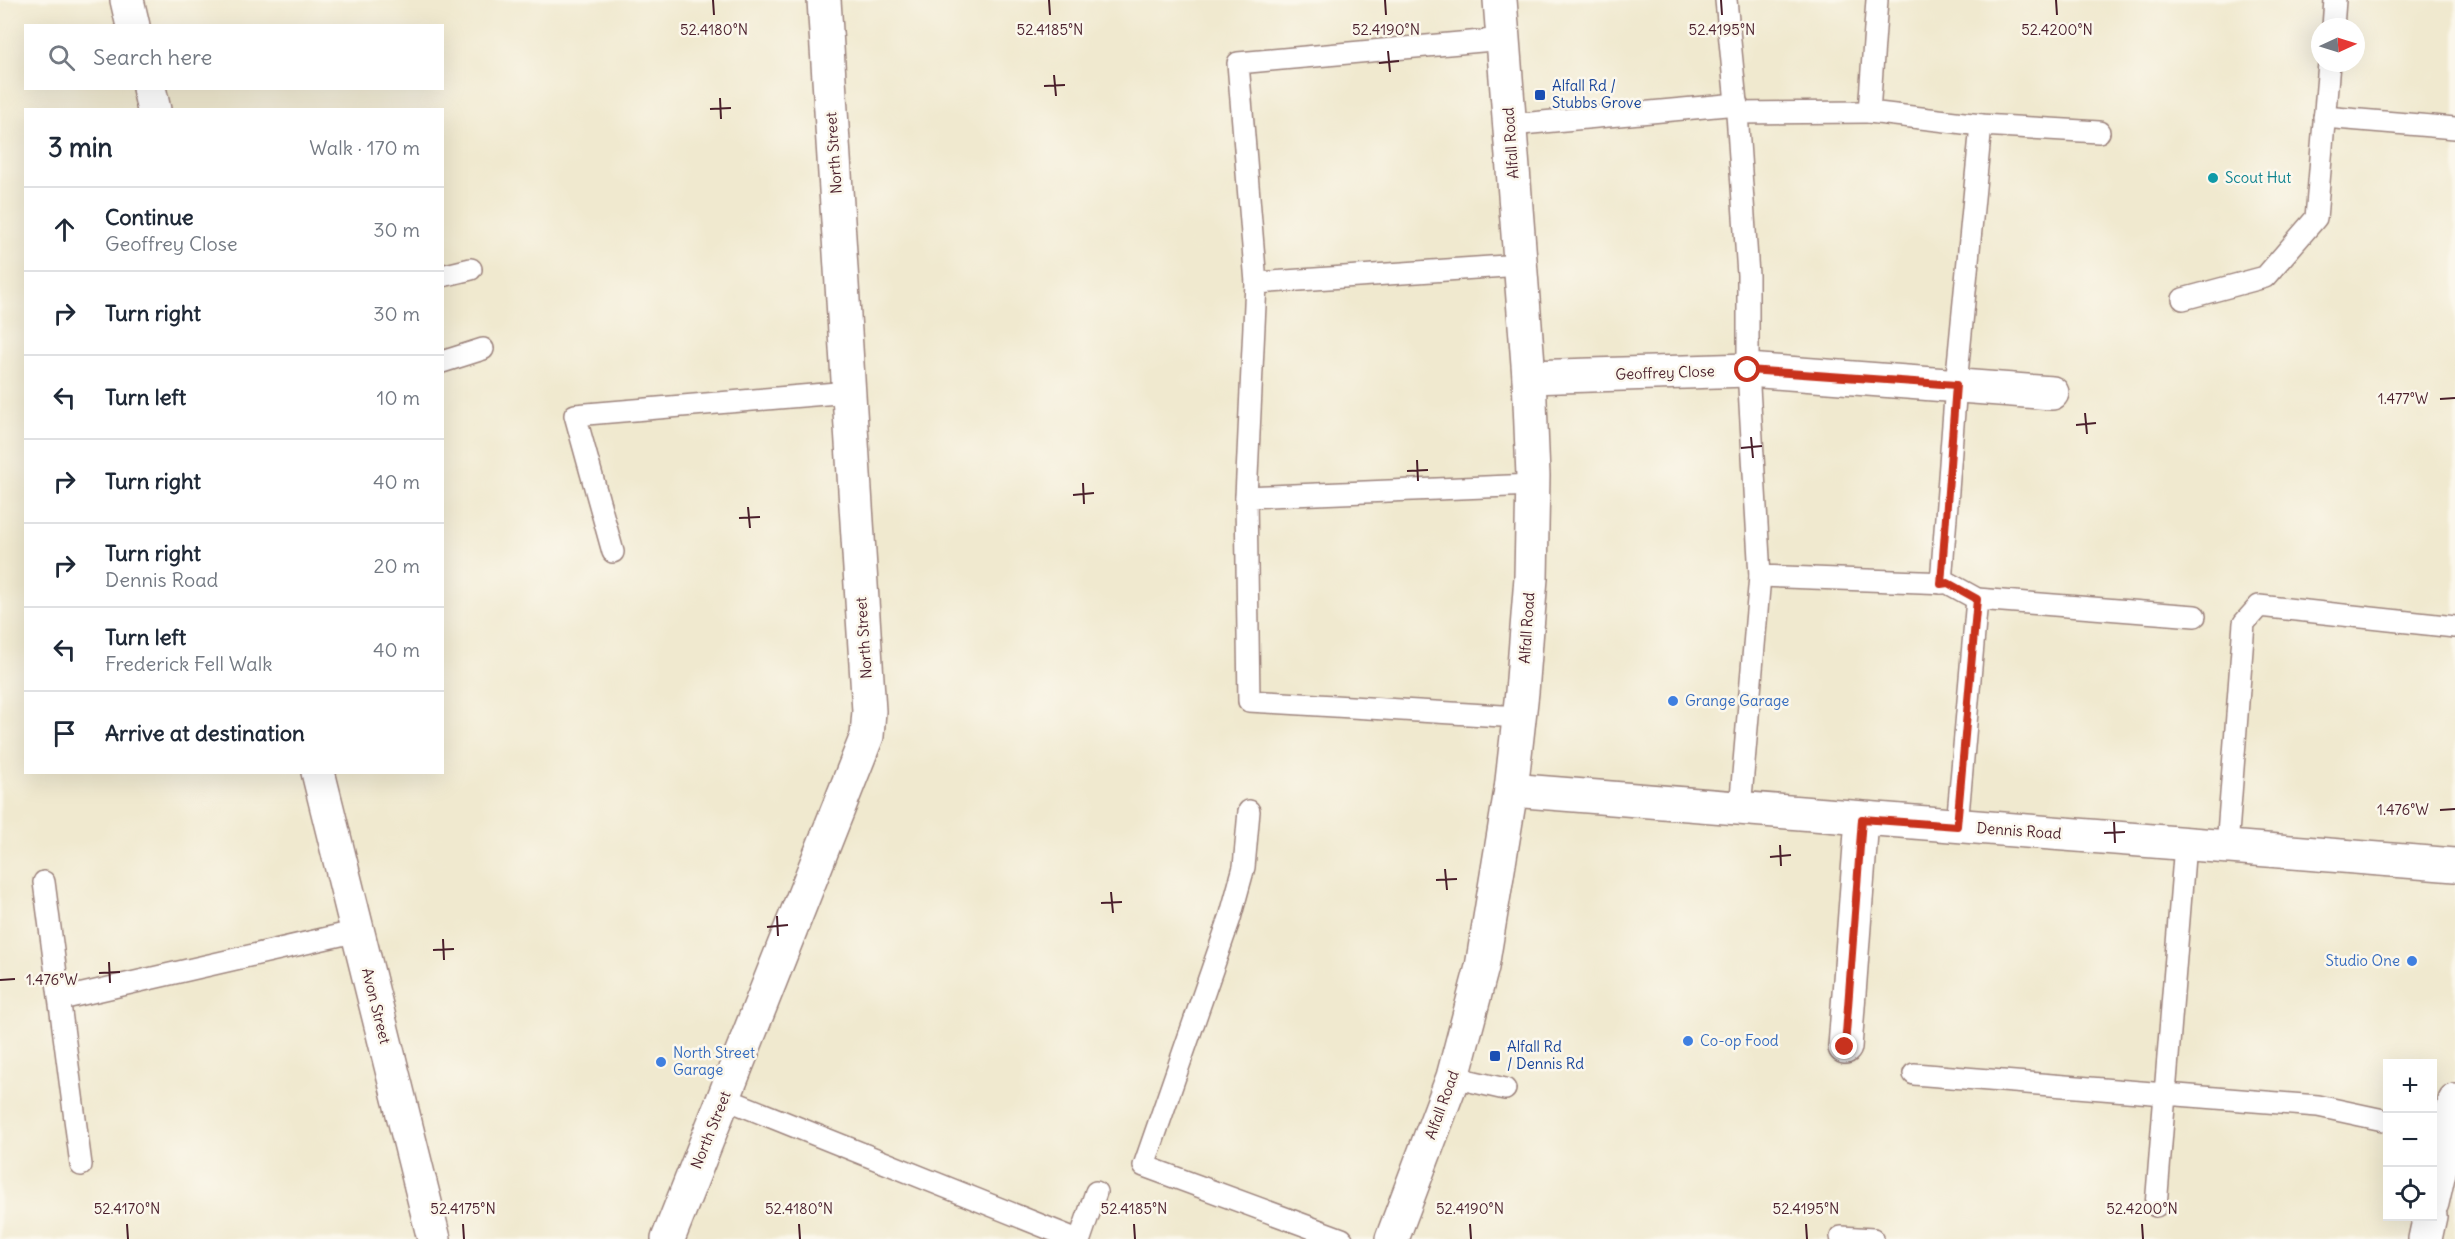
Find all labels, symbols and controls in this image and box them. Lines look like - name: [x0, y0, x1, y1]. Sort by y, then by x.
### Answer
- north arrow: [2311, 18, 2365, 72]
- text: 52.4180°N: [680, 20, 748, 39]
- text: 52.4185°N: [1017, 20, 1083, 39]
- text: 52.4190°N: [1352, 20, 1420, 39]
- text: 52.4195°N: [1689, 20, 1755, 39]
- text: 52.4200°N: [2021, 20, 2093, 39]
- search box: [24, 24, 444, 90]
- icon: search: [45, 41, 78, 74]
- text: Search here: [93, 43, 212, 71]
- place label: Alfall Rd / Stubbs Grove: [1552, 76, 1641, 112]
- marker: Alfall Rd / Stubbs Grove: [1533, 88, 1547, 102]
- street label: Alfall Road: [1499, 106, 1522, 179]
- street label: North Street: [821, 111, 846, 195]
- text: 3 min: [48, 131, 113, 164]
- text: Walk · 170 m: [309, 135, 420, 160]
- place label: Scout Hut: [2225, 168, 2291, 187]
- marker: Scout Hut: [2206, 171, 2220, 185]
- text: Continue: [105, 203, 194, 231]
- icon: ahead: [48, 213, 81, 246]
- text: 30 m: [373, 217, 420, 242]
- text: Geoffrey Close: [105, 231, 238, 256]
- icon: right: [48, 297, 81, 330]
- text: Turn right: [105, 299, 201, 327]
- text: 30 m: [373, 301, 420, 326]
- route start: [1734, 356, 1760, 382]
- street label: Geoffrey Close: [1615, 361, 1715, 384]
- icon: left: [48, 381, 81, 414]
- text: Turn left: [105, 383, 186, 411]
- text: 10 m: [377, 385, 420, 410]
- text: 1.477°W: [2378, 389, 2429, 408]
- icon: right: [48, 465, 81, 498]
- text: Turn right: [105, 467, 201, 495]
- text: 40 m: [373, 469, 420, 494]
- text: Turn right: [105, 539, 201, 567]
- icon: right: [48, 549, 81, 582]
- text: 20 m: [374, 553, 420, 578]
- text: Dennis Road: [105, 567, 218, 592]
- street label: Alfall Road: [1515, 591, 1538, 664]
- street label: North Street: [851, 596, 876, 680]
- text: Turn left: [105, 623, 186, 651]
- icon: left: [48, 633, 81, 666]
- text: 40 m: [373, 637, 420, 662]
- text: Frederick Fell Walk: [105, 651, 272, 676]
- place label: Grange Garage: [1685, 691, 1789, 710]
- marker: Grange Garage: [1666, 694, 1680, 708]
- icon: arrive: [48, 717, 81, 750]
- text: Arrive at destination: [105, 719, 305, 747]
- text: 1.476°W: [2377, 800, 2429, 819]
- street label: Dennis Road: [1976, 818, 2062, 843]
- place label: Studio One: [2326, 951, 2400, 970]
- marker: Studio One: [2405, 954, 2419, 968]
- street label: Avon Street: [358, 966, 395, 1046]
- text: 1.476°W: [26, 970, 78, 989]
- place label: Co-op Food: [1700, 1031, 1779, 1050]
- route end: [1831, 1033, 1857, 1059]
- marker: Co-op Food: [1681, 1034, 1695, 1048]
- place label: Alfall Rd / Dennis Rd: [1507, 1037, 1584, 1073]
- place label: North Street Garage: [673, 1043, 755, 1079]
- marker: Alfall Rd / Dennis Rd: [1488, 1049, 1502, 1063]
- marker: North Street Garage: [654, 1055, 668, 1069]
- map controls: [2383, 1059, 2437, 1221]
- button: +: [2383, 1059, 2437, 1113]
- street label: Alfall Road: [1420, 1068, 1463, 1142]
- street label: North Street: [686, 1088, 735, 1171]
- button: −: [2383, 1113, 2437, 1167]
- button: locate: [2383, 1167, 2437, 1221]
- text: 52.4170°N: [94, 1199, 160, 1218]
- text: 52.4175°N: [430, 1199, 496, 1218]
- text: 52.4180°N: [765, 1199, 833, 1218]
- text: 52.4185°N: [1101, 1199, 1167, 1218]
- text: 52.4190°N: [1436, 1199, 1504, 1218]
- text: 52.4195°N: [1773, 1199, 1839, 1218]
- text: 52.4200°N: [2106, 1199, 2178, 1218]

